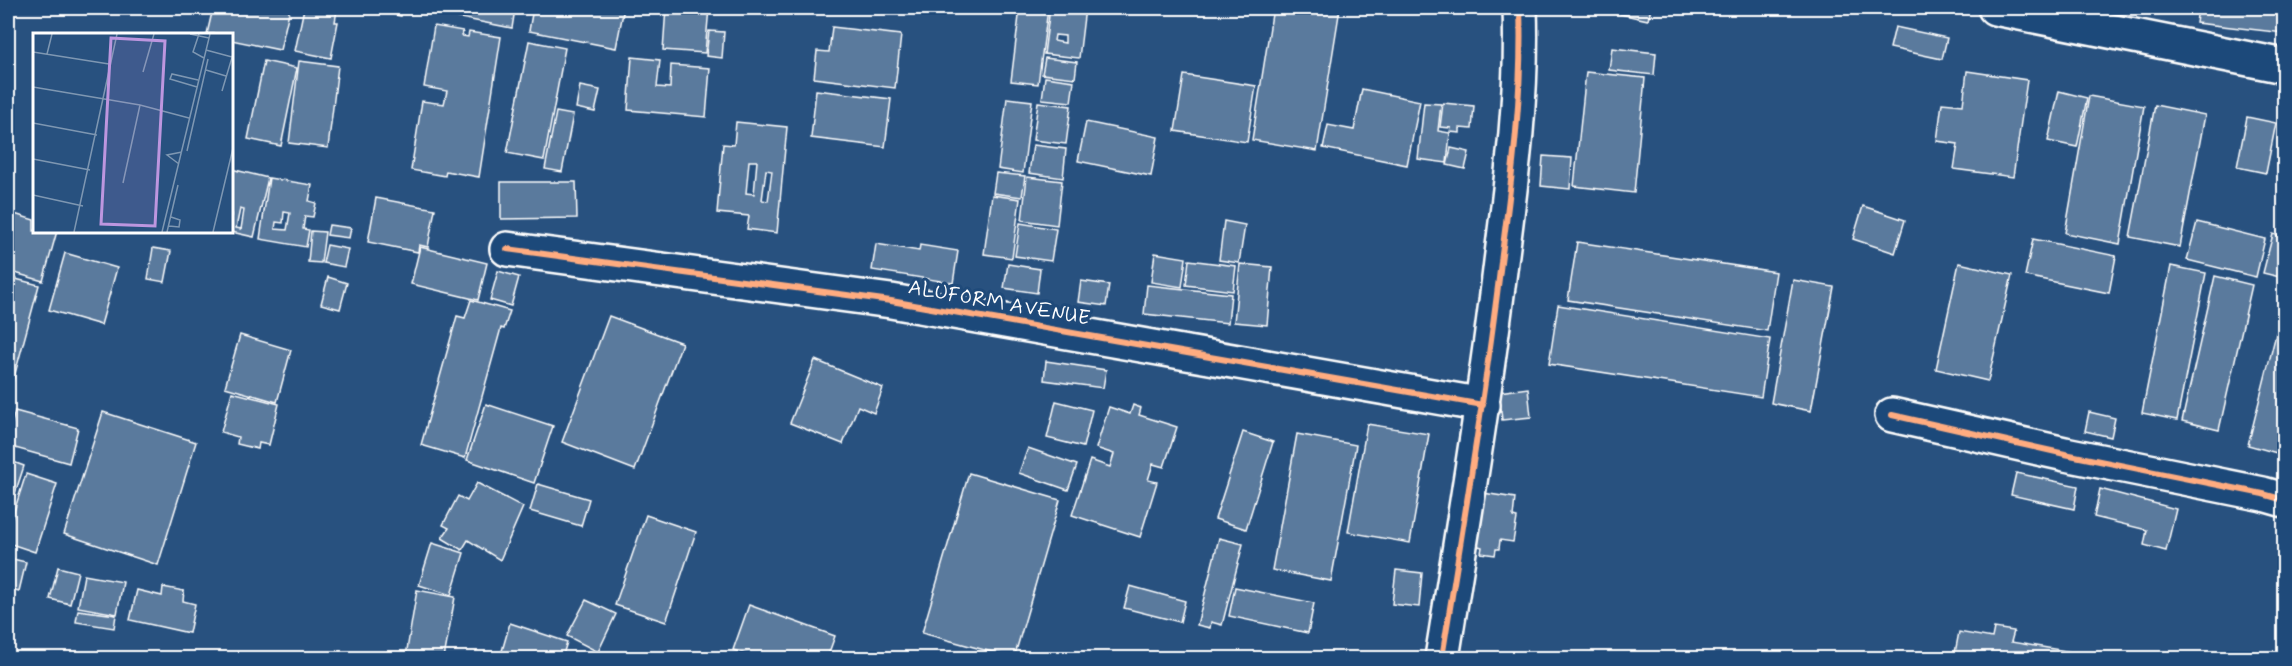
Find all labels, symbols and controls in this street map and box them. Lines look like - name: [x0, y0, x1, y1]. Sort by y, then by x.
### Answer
- inset map: [33, 33, 232, 232]
- street label: ALUFORM AVENUE: [906, 273, 1092, 333]

